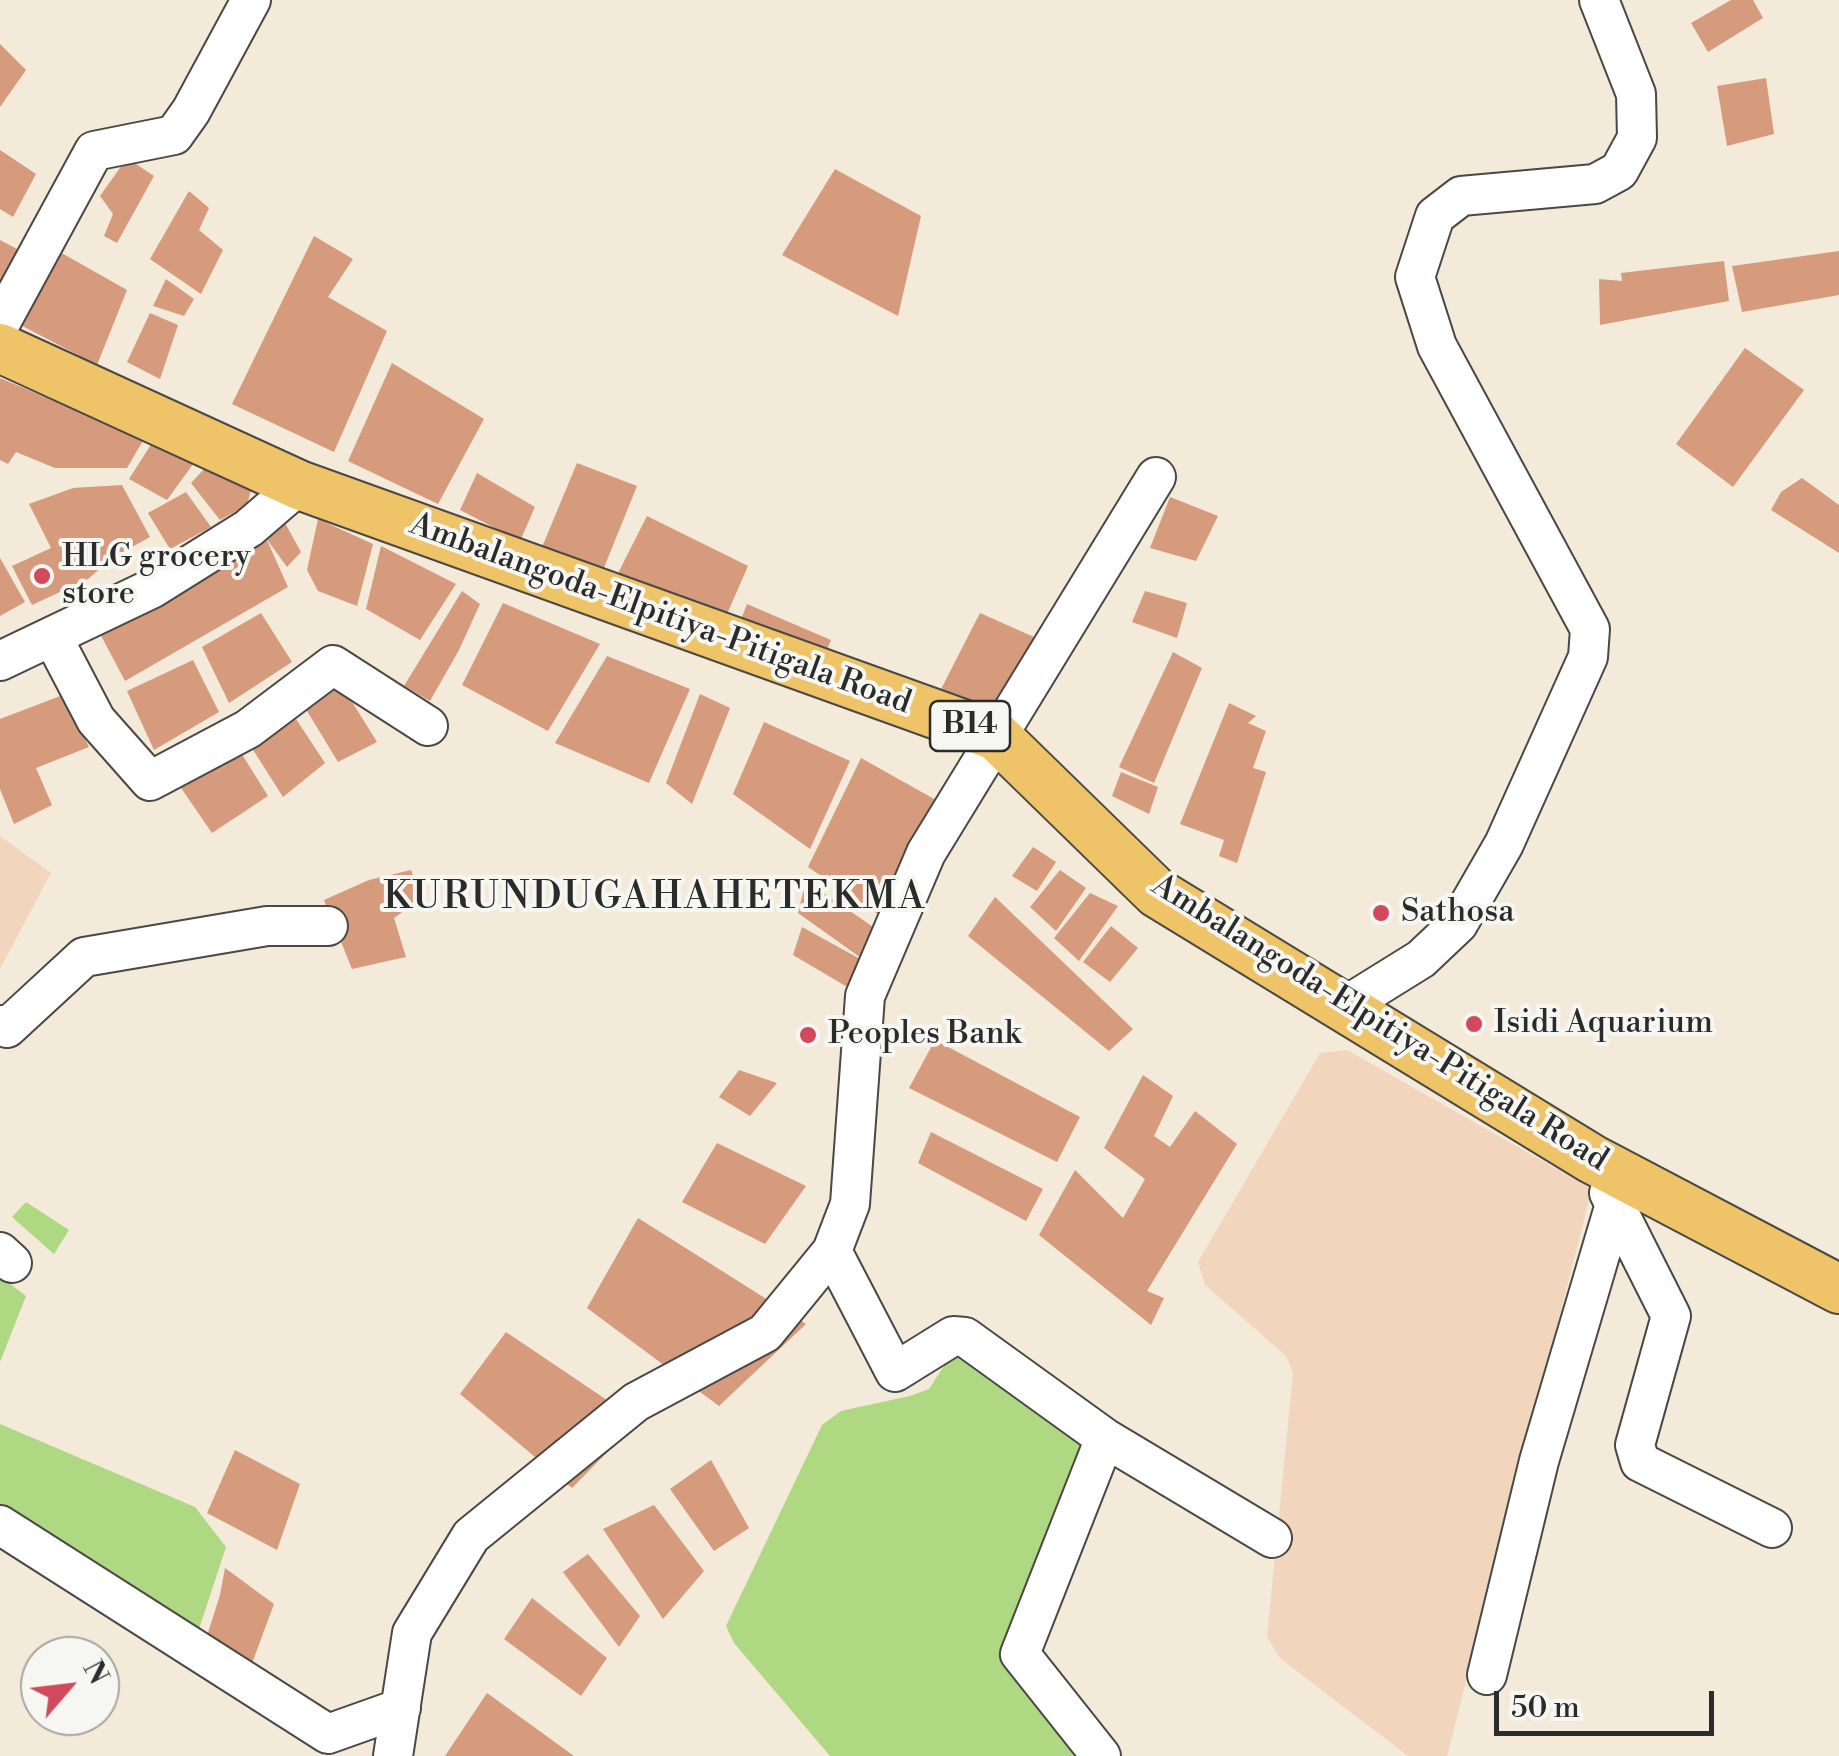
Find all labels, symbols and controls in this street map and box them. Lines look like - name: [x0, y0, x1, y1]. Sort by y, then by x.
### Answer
- street label: Ambalangoda-Elpitiya-Pitigala Road: [404, 506, 916, 724]
- place label: HLG grocery store: [62, 539, 250, 614]
- marker: HLG grocery store: [31, 565, 53, 587]
- road number: B14: [930, 701, 1010, 751]
- street label: Ambalangoda-Elpitiya-Pitigala Road: [1144, 867, 1614, 1181]
- district label: KURUNDUGAHAHETEKMA: [383, 876, 927, 922]
- place label: Sathosa: [1401, 894, 1515, 932]
- marker: Sathosa: [1370, 902, 1392, 924]
- place label: Isidi Aquarium: [1494, 1005, 1713, 1043]
- marker: Isidi Aquarium: [1463, 1013, 1485, 1035]
- place label: Peoples Bank: [828, 1016, 1021, 1054]
- marker: Peoples Bank: [797, 1024, 819, 1046]
- north arrow: [20, 1636, 120, 1736]
- text: N: [75, 1655, 116, 1691]
- scale bar: [1499, 1671, 1719, 1733]
- text: 50 m: [1511, 1689, 1580, 1727]

